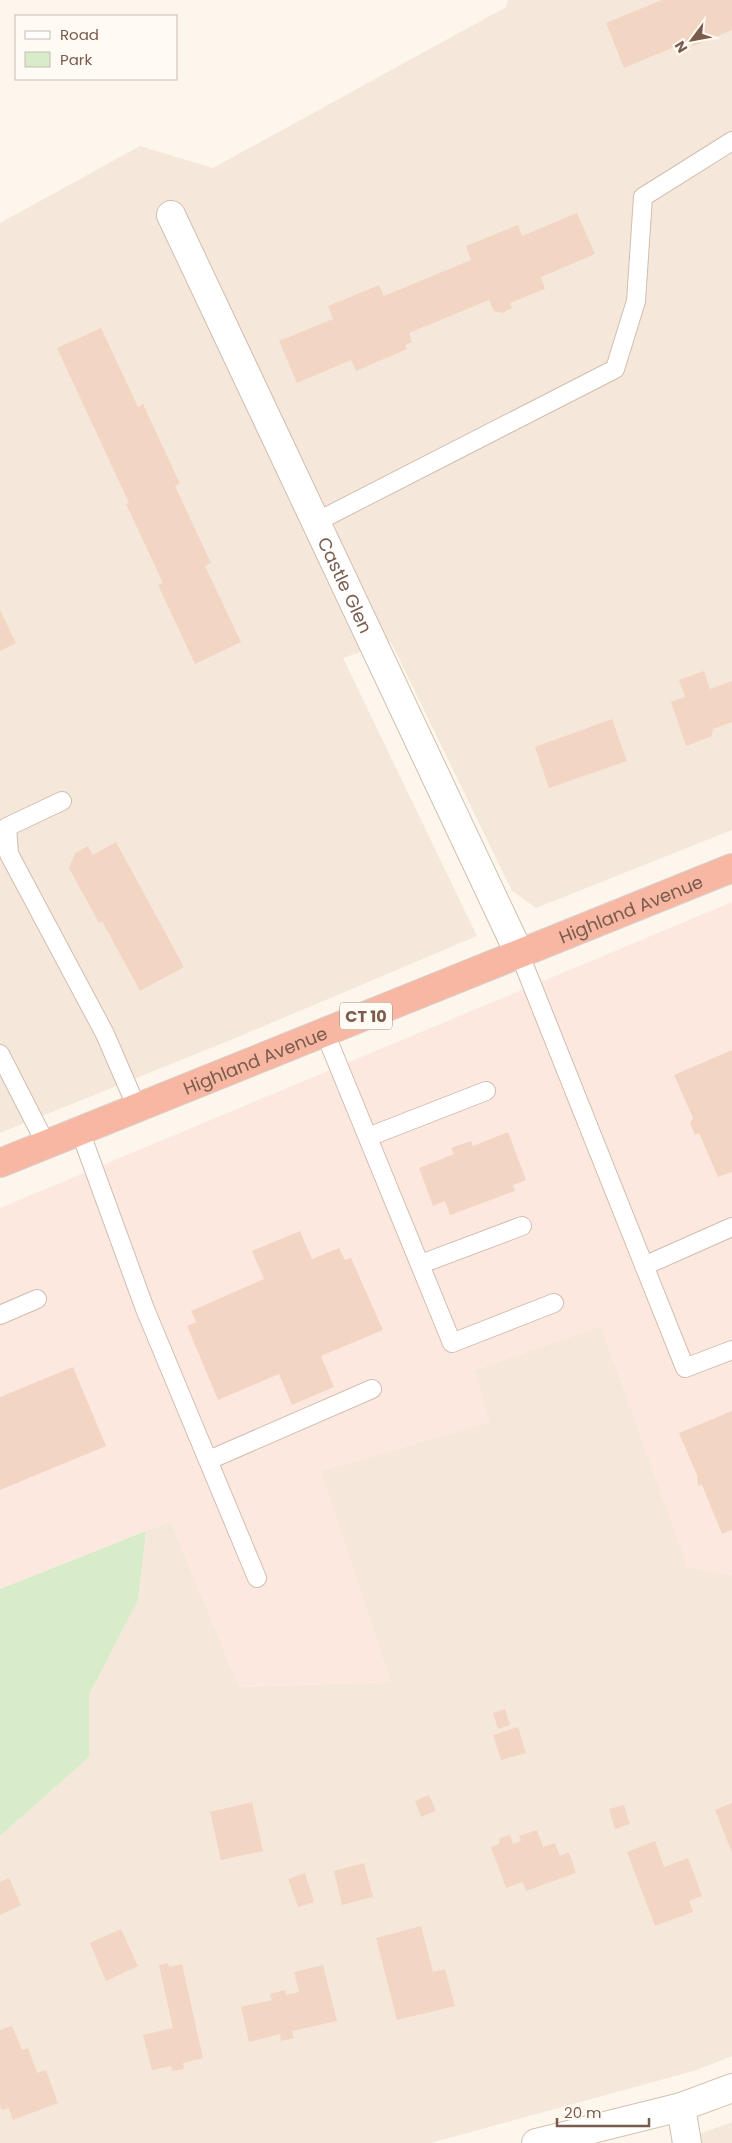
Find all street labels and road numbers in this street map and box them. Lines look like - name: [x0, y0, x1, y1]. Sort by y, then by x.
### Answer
- street label: Castle Glen: [312, 533, 379, 637]
- street label: Highland Avenue: [555, 869, 707, 949]
- road number: CT 10: [340, 1002, 392, 1030]
- street label: Highland Avenue: [179, 1020, 331, 1100]

